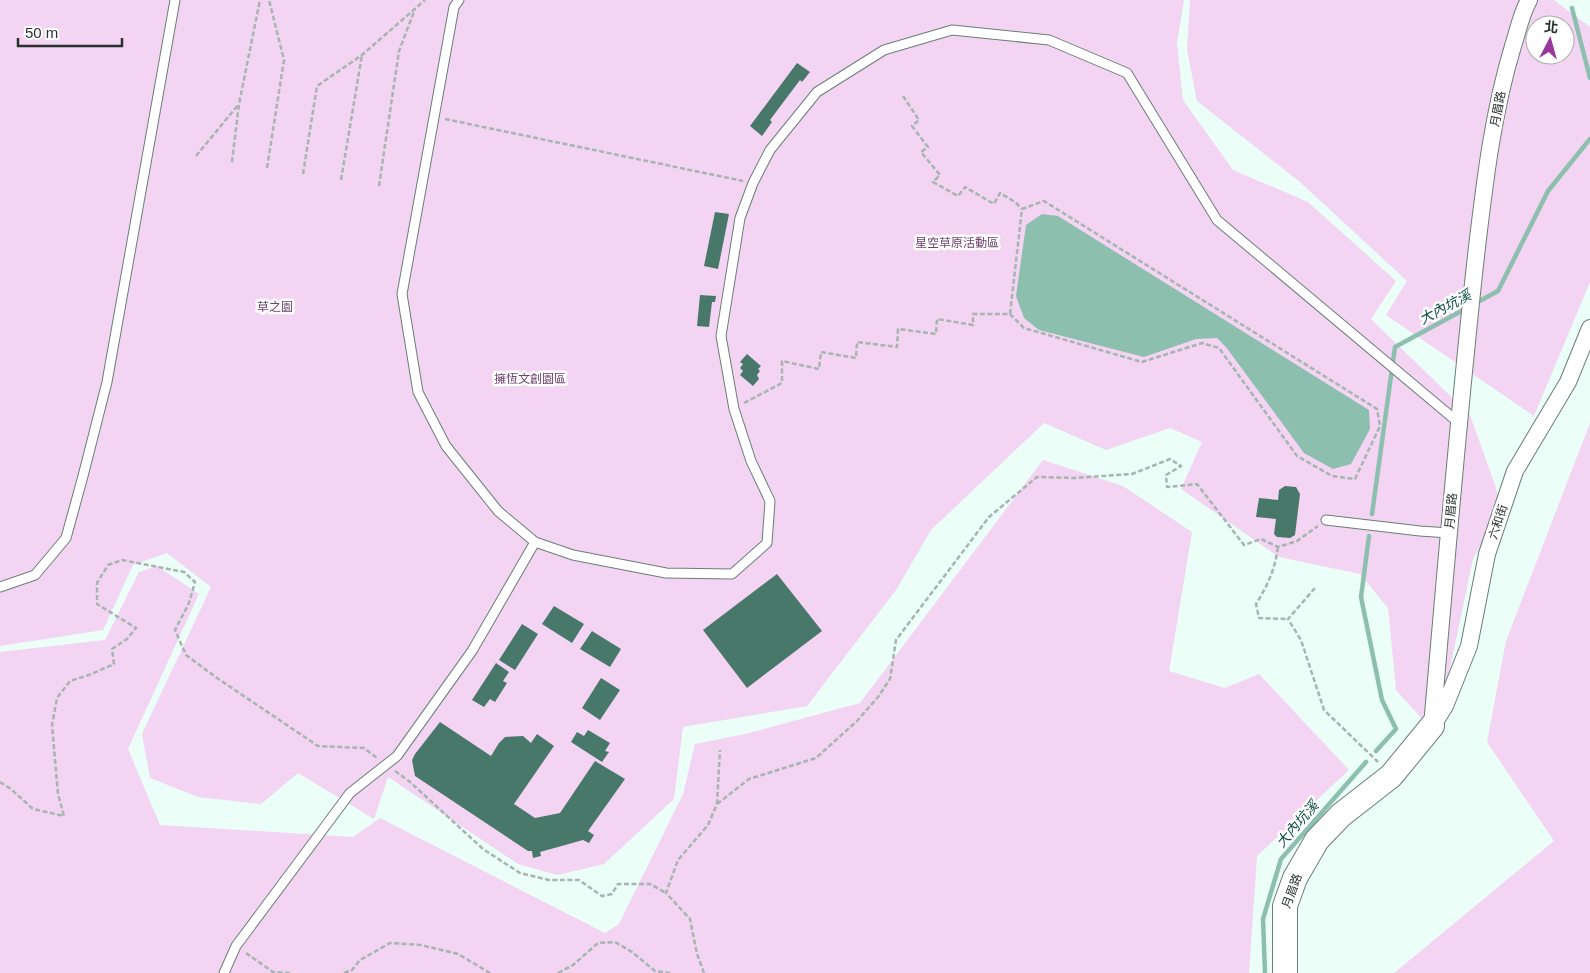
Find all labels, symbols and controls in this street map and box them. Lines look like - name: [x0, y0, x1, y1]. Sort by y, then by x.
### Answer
- scale bar: [18, 15, 121, 47]
- north arrow: [1525, 15, 1575, 65]
- text: 北: [1544, 18, 1559, 36]
- text: 50 m: [25, 24, 58, 41]
- street label: 月眉路: [1488, 90, 1508, 128]
- park label: 星空草原活動區: [915, 236, 999, 250]
- water label: 大內坑溪: [1417, 286, 1475, 327]
- park label: 草之園: [257, 300, 293, 314]
- park label: 擁恆文創園區: [494, 372, 566, 386]
- street label: 月眉路: [1442, 492, 1460, 530]
- street label: 六和街: [1486, 503, 1510, 541]
- water label: 大內坑溪: [1273, 796, 1323, 850]
- street label: 月眉路: [1279, 872, 1305, 910]

